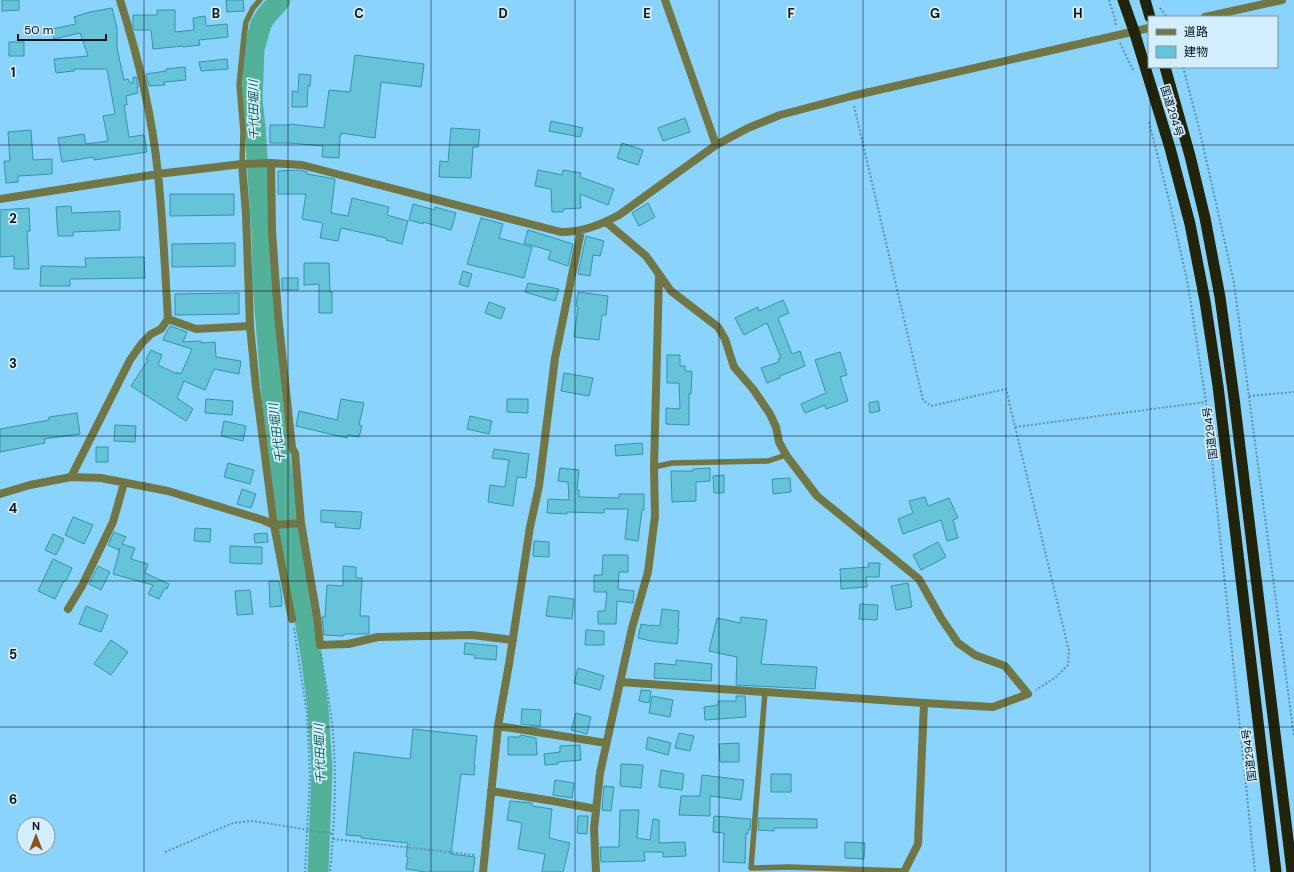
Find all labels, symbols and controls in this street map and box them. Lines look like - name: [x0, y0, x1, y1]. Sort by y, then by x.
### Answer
- text: B: [212, 5, 220, 22]
- text: C: [354, 5, 364, 22]
- text: D: [498, 5, 508, 22]
- text: E: [643, 5, 651, 22]
- text: F: [787, 5, 795, 22]
- text: G: [930, 5, 940, 22]
- text: H: [1073, 5, 1083, 22]
- scale bar: [18, 16, 106, 42]
- legend: [1148, 16, 1278, 68]
- text: 50 m: [24, 22, 53, 38]
- text: 道路: [1184, 24, 1208, 40]
- text: 建物: [1184, 44, 1208, 60]
- text: 1: [11, 64, 15, 81]
- water label: 千代田堀川: [245, 78, 263, 140]
- street label: 国道294号: [1158, 84, 1186, 138]
- text: 2: [9, 210, 17, 227]
- text: 3: [9, 355, 17, 372]
- water label: 千代田堀川: [265, 400, 289, 464]
- street label: 国道294号: [1200, 406, 1220, 460]
- text: 4: [9, 500, 17, 517]
- text: 5: [9, 646, 17, 663]
- water label: 千代田堀川: [311, 722, 329, 784]
- street label: 国道294号: [1239, 728, 1259, 782]
- text: 6: [9, 791, 17, 808]
- north arrow: [16, 816, 56, 856]
- text: N: [32, 819, 40, 833]

